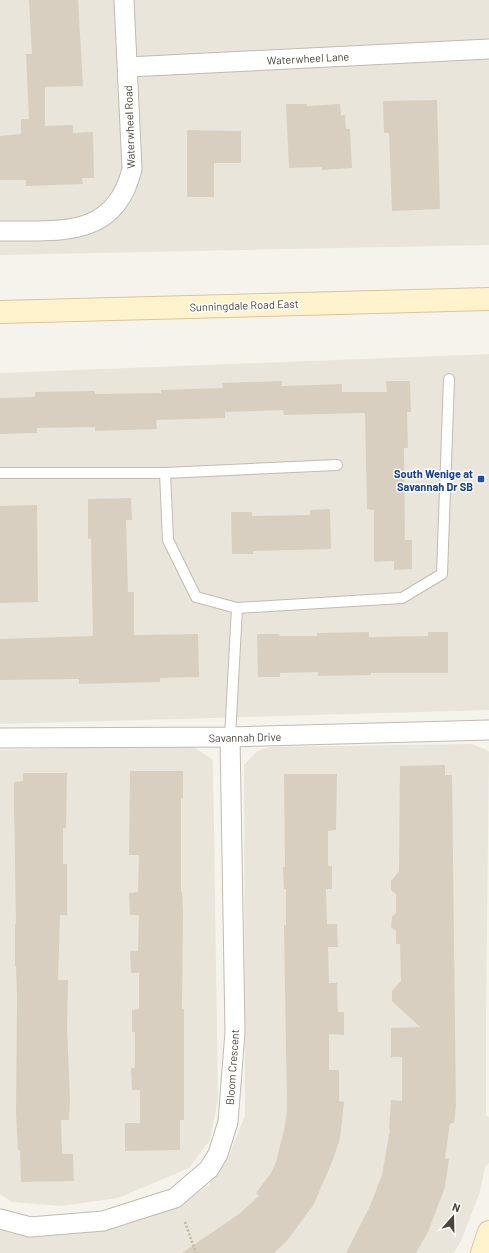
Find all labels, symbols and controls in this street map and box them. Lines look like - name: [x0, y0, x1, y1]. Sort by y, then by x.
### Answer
- street label: Waterwheel Lane: [266, 49, 350, 67]
- street label: Waterwheel Road: [121, 85, 137, 169]
- street label: Sunningdale Road East: [189, 297, 299, 313]
- place label: South Wenige at Savannah Dr SB: [394, 467, 473, 493]
- marker: South Wenige at Savannah Dr SB: [476, 474, 486, 484]
- street label: Savannah Drive: [208, 730, 282, 744]
- street label: Bloom Crescent: [223, 1029, 241, 1105]
- north arrow: [433, 1197, 473, 1237]
- text: N: [451, 1200, 462, 1214]

